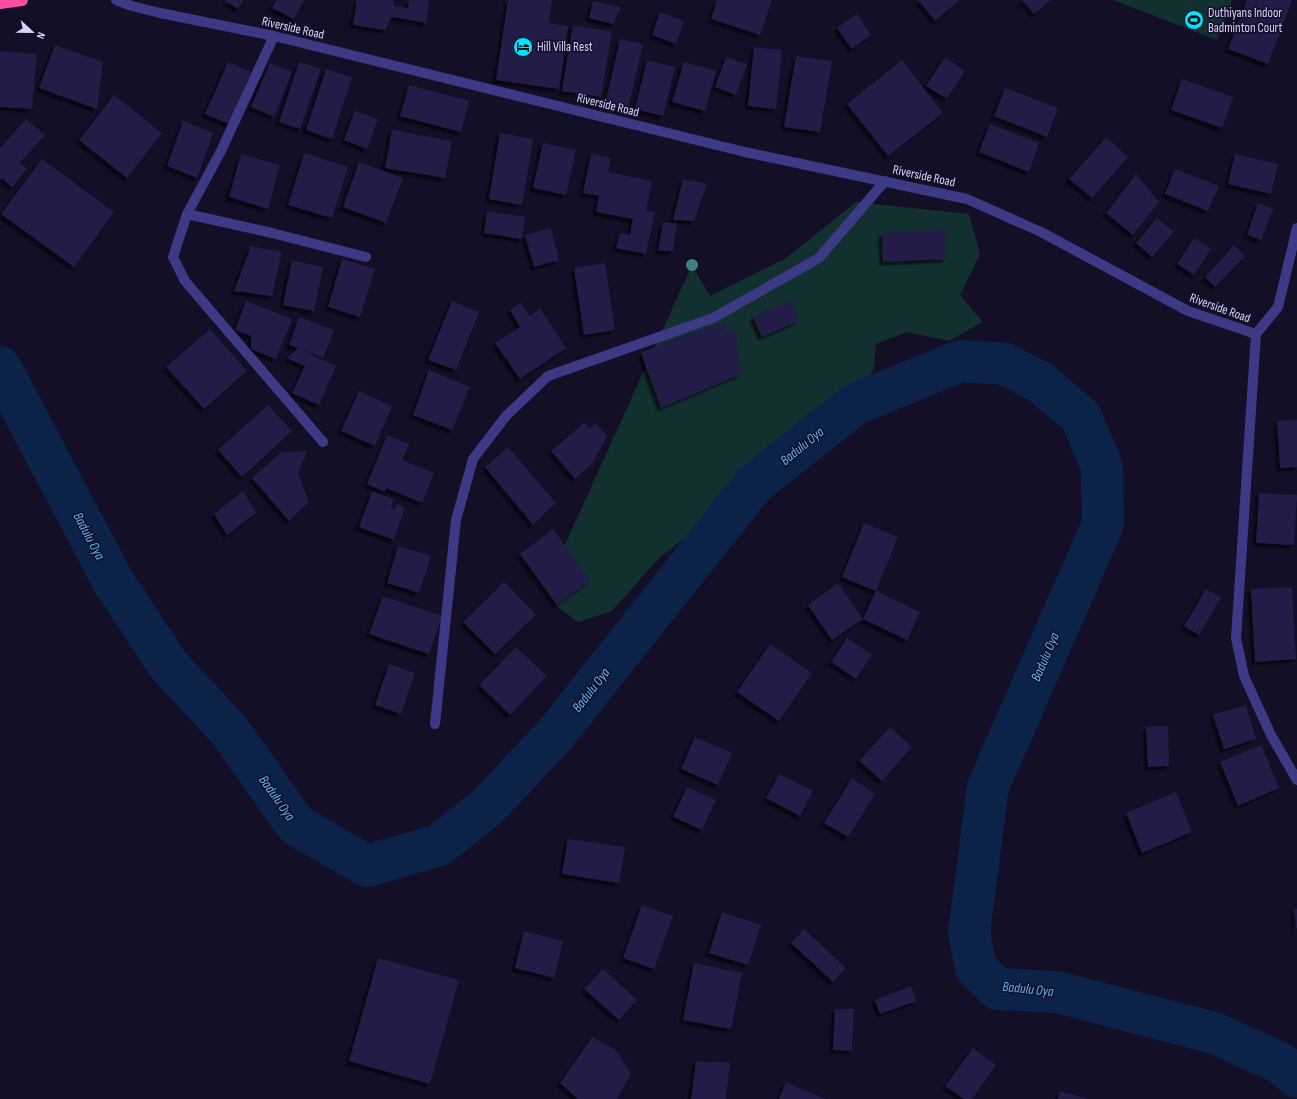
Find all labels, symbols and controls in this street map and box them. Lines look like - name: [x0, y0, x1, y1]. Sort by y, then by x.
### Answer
- place label: Duthiyans Indoor Badminton Court: [1208, 5, 1282, 36]
- sports icon: Duthiyans Indoor Badminton Court: [1183, 9, 1205, 31]
- north arrow: [12, 12, 52, 52]
- street label: Riverside Road: [260, 13, 326, 43]
- text: N: [34, 30, 48, 41]
- hotel icon: Hill Villa Rest: [512, 36, 534, 58]
- place label: Hill Villa Rest: [537, 39, 593, 55]
- street label: Riverside Road: [575, 90, 641, 120]
- street label: Riverside Road: [891, 162, 957, 190]
- street label: Riverside Road: [1187, 290, 1253, 326]
- water label: Badulu Oya: [777, 423, 828, 469]
- water label: Badulu Oya: [69, 509, 109, 563]
- water label: Badulu Oya: [1027, 630, 1063, 684]
- water label: Badulu Oya: [569, 664, 614, 715]
- water label: Badulu Oya: [255, 772, 299, 824]
- water label: Badulu Oya: [1002, 978, 1055, 1000]

